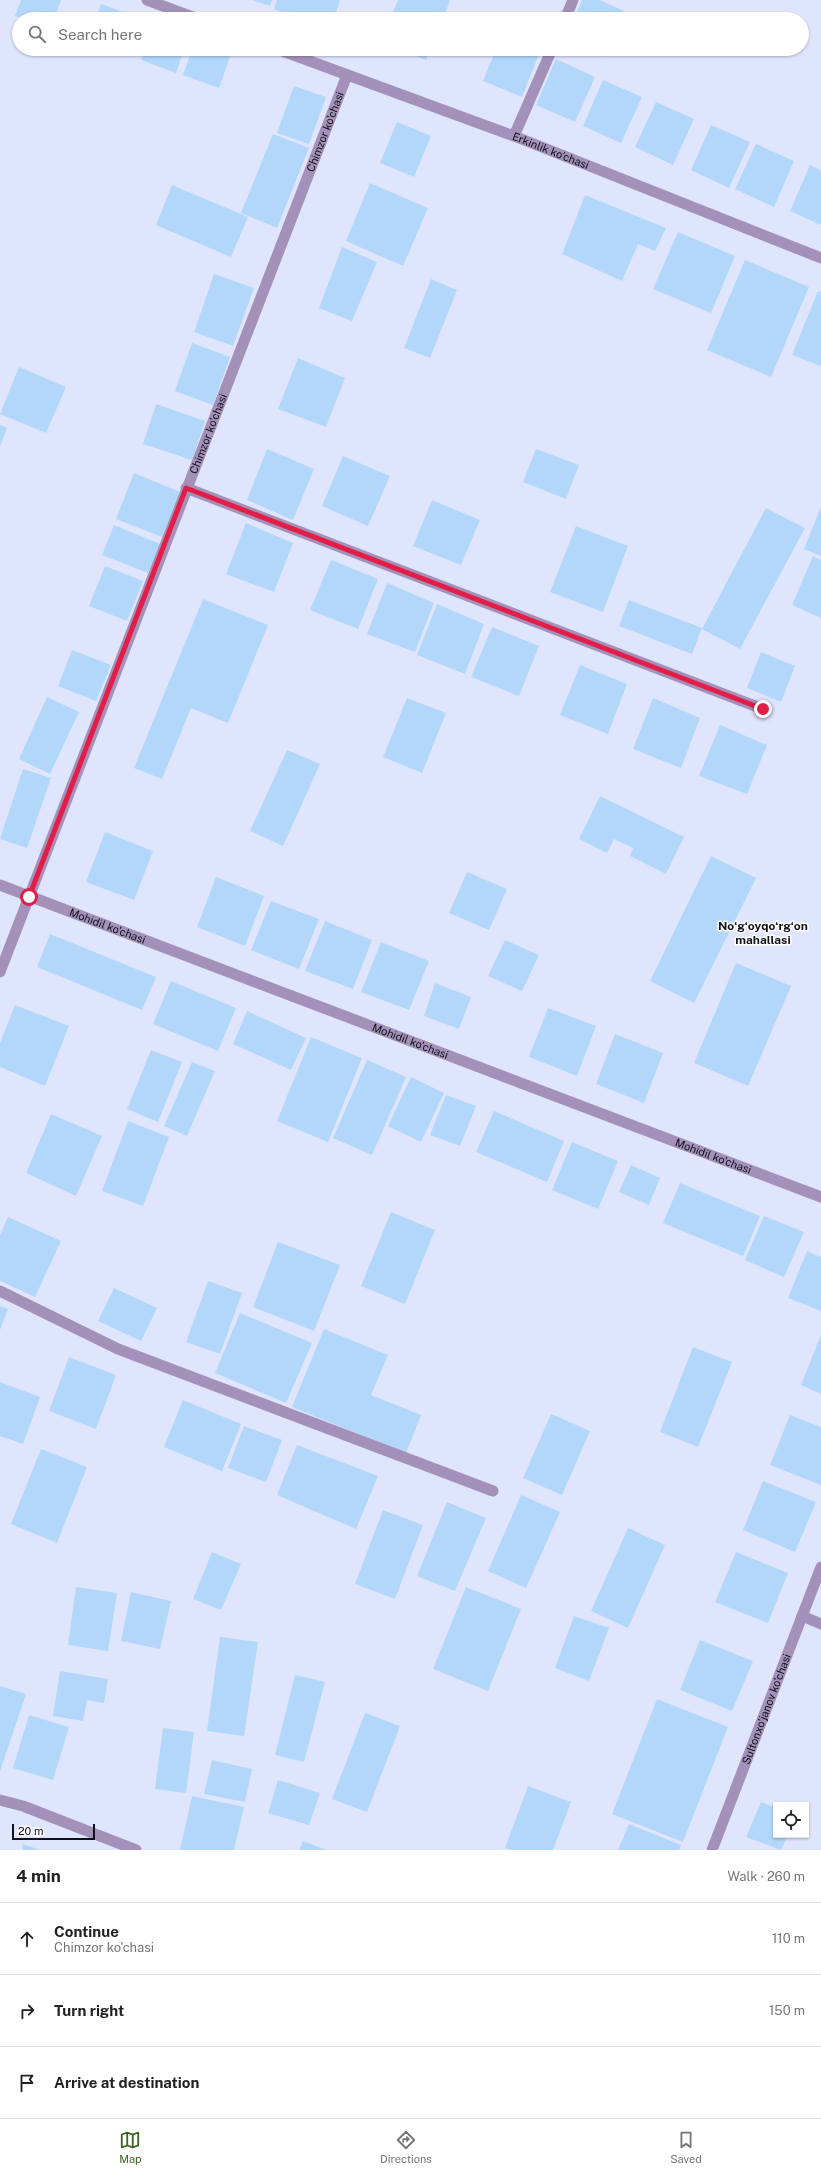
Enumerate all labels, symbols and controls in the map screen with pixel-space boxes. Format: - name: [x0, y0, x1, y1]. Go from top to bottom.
- search box: [12, 12, 809, 56]
- icon: search: [26, 23, 48, 45]
- text: Search here: [58, 26, 142, 43]
- street label: Chimzor ko'chasi: [304, 90, 346, 173]
- street label: Erkinlik ko'chasi: [511, 130, 591, 171]
- street label: Chimzor ko'chasi: [187, 392, 229, 476]
- route end: [754, 700, 772, 718]
- route start: [20, 888, 38, 906]
- street label: Mohidil ko'chasi: [68, 906, 147, 946]
- district label: Noʻgʻoyqoʻrgʻon mahallasi: [718, 919, 808, 947]
- street label: Mohidil ko'chasi: [371, 1021, 450, 1061]
- street label: Mohidil ko'chasi: [673, 1136, 753, 1176]
- street label: Sultonxo'janov ko'chasi: [740, 1652, 793, 1766]
- map controls: [773, 1802, 809, 1838]
- button: locate: [773, 1802, 809, 1838]
- scale bar: [12, 1822, 95, 1841]
- text: 20 m: [18, 1825, 43, 1837]
- text: 4 min: [16, 1866, 61, 1886]
- text: Walk · 260 m: [727, 1869, 805, 1884]
- text: Continue: [54, 1923, 119, 1940]
- icon: ahead: [16, 1928, 38, 1950]
- text: 110 m: [772, 1931, 805, 1946]
- text: Chimzor ko'chasi: [54, 1940, 154, 1955]
- icon: right: [16, 2000, 38, 2022]
- text: Turn right: [54, 2002, 124, 2019]
- text: 150 m: [769, 2003, 805, 2018]
- icon: arrive: [16, 2072, 38, 2094]
- text: Arrive at destination: [54, 2074, 199, 2091]
- tab: Map: [119, 2129, 142, 2165]
- tab: Directions: [380, 2129, 432, 2165]
- tab: Saved: [670, 2129, 702, 2165]

